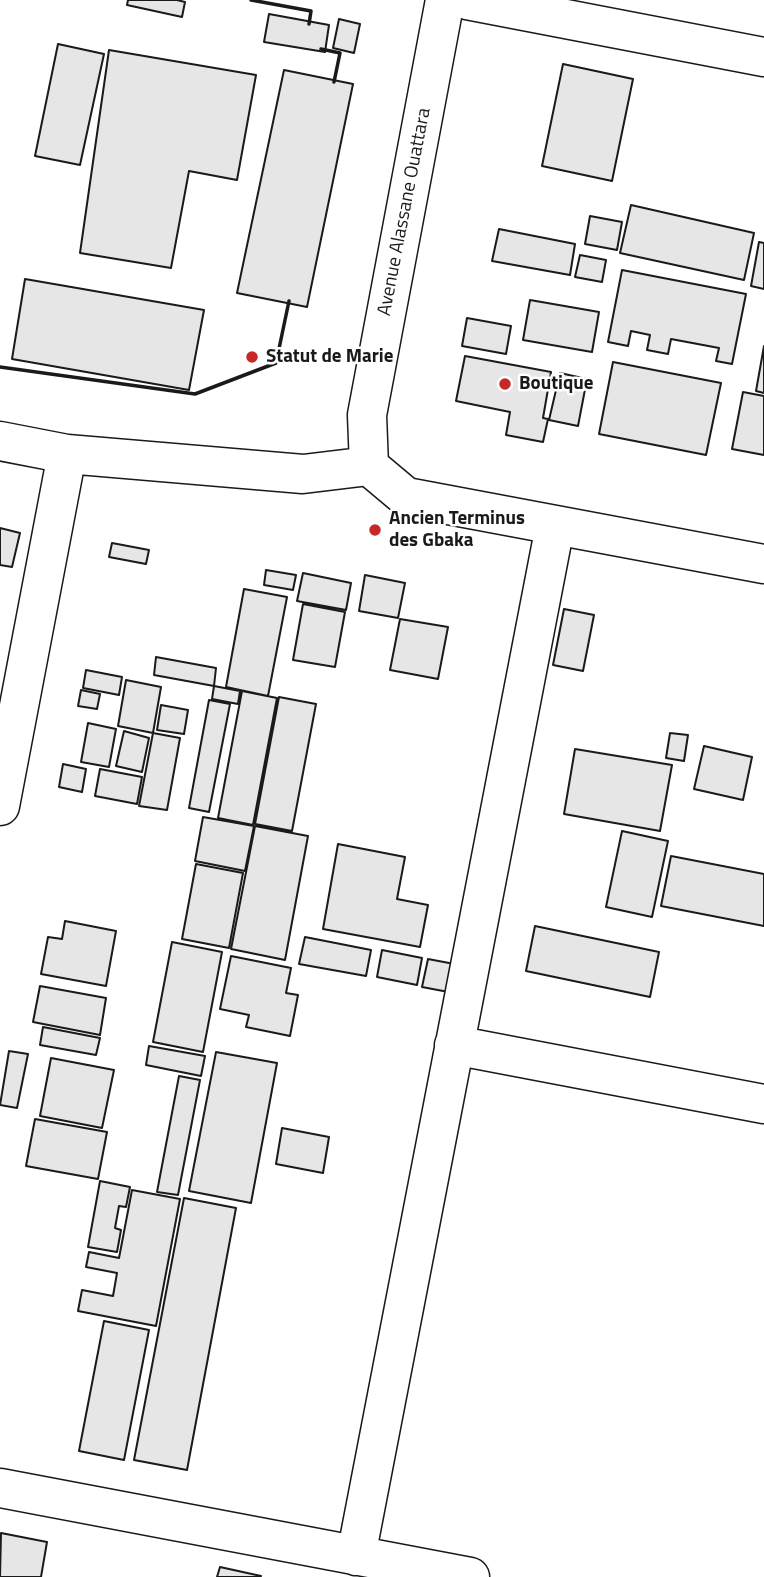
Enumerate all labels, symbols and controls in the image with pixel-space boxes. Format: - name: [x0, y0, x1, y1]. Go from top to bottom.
- street label: Avenue Alassane Ouattara: [374, 106, 436, 318]
- place label: Statut de Marie: [266, 346, 393, 368]
- marker: Statut de Marie: [244, 349, 260, 365]
- place label: Boutique: [519, 373, 594, 395]
- marker: Boutique: [497, 376, 513, 392]
- place label: Ancien Terminus des Gbaka: [389, 508, 525, 552]
- marker: Ancien Terminus des Gbaka: [367, 522, 383, 538]

